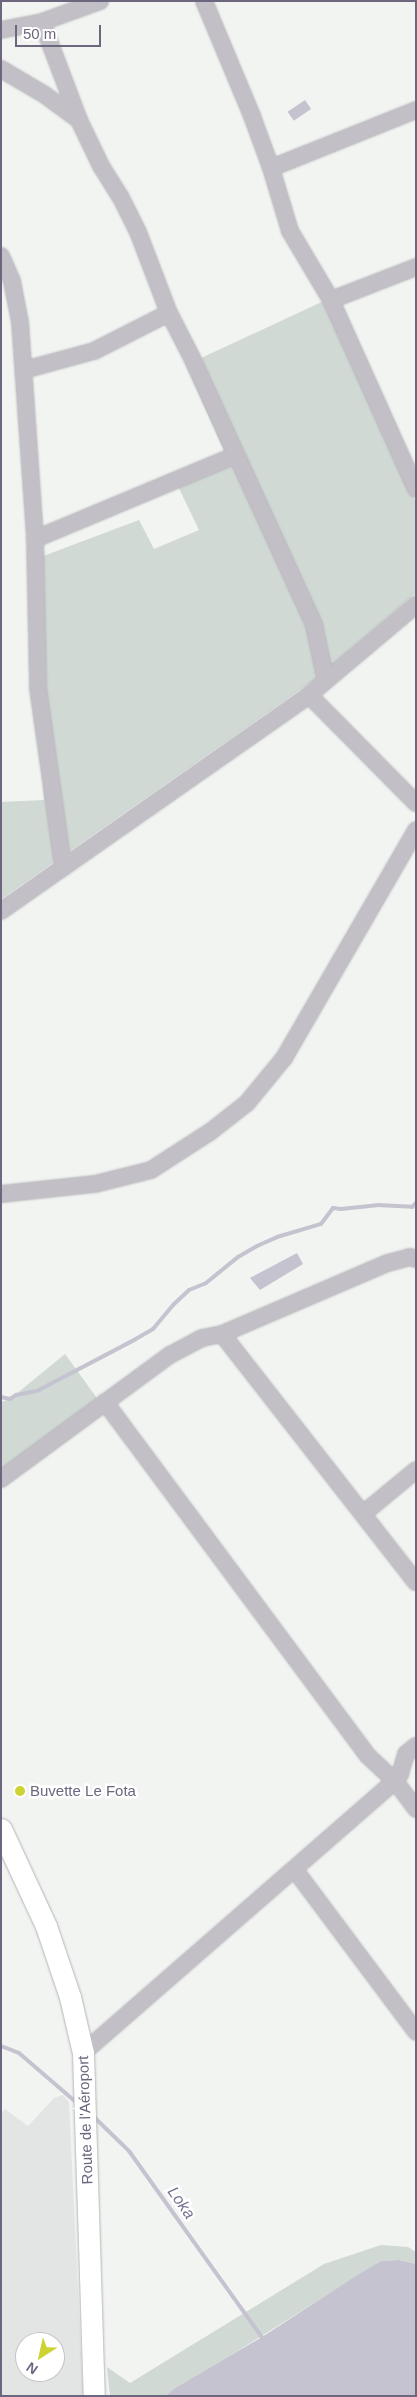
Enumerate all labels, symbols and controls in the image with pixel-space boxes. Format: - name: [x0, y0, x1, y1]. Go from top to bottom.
- scale bar: [18, 15, 104, 47]
- text: 50 m: [23, 25, 56, 42]
- place label: Buvette Le Fota: [30, 1782, 136, 1800]
- marker: Buvette Le Fota: [14, 1785, 26, 1797]
- street label: Route de l'Aéroport: [74, 2055, 96, 2185]
- water label: Loka: [163, 2183, 199, 2223]
- north arrow: [15, 2332, 65, 2382]
- text: N: [23, 2359, 41, 2378]

